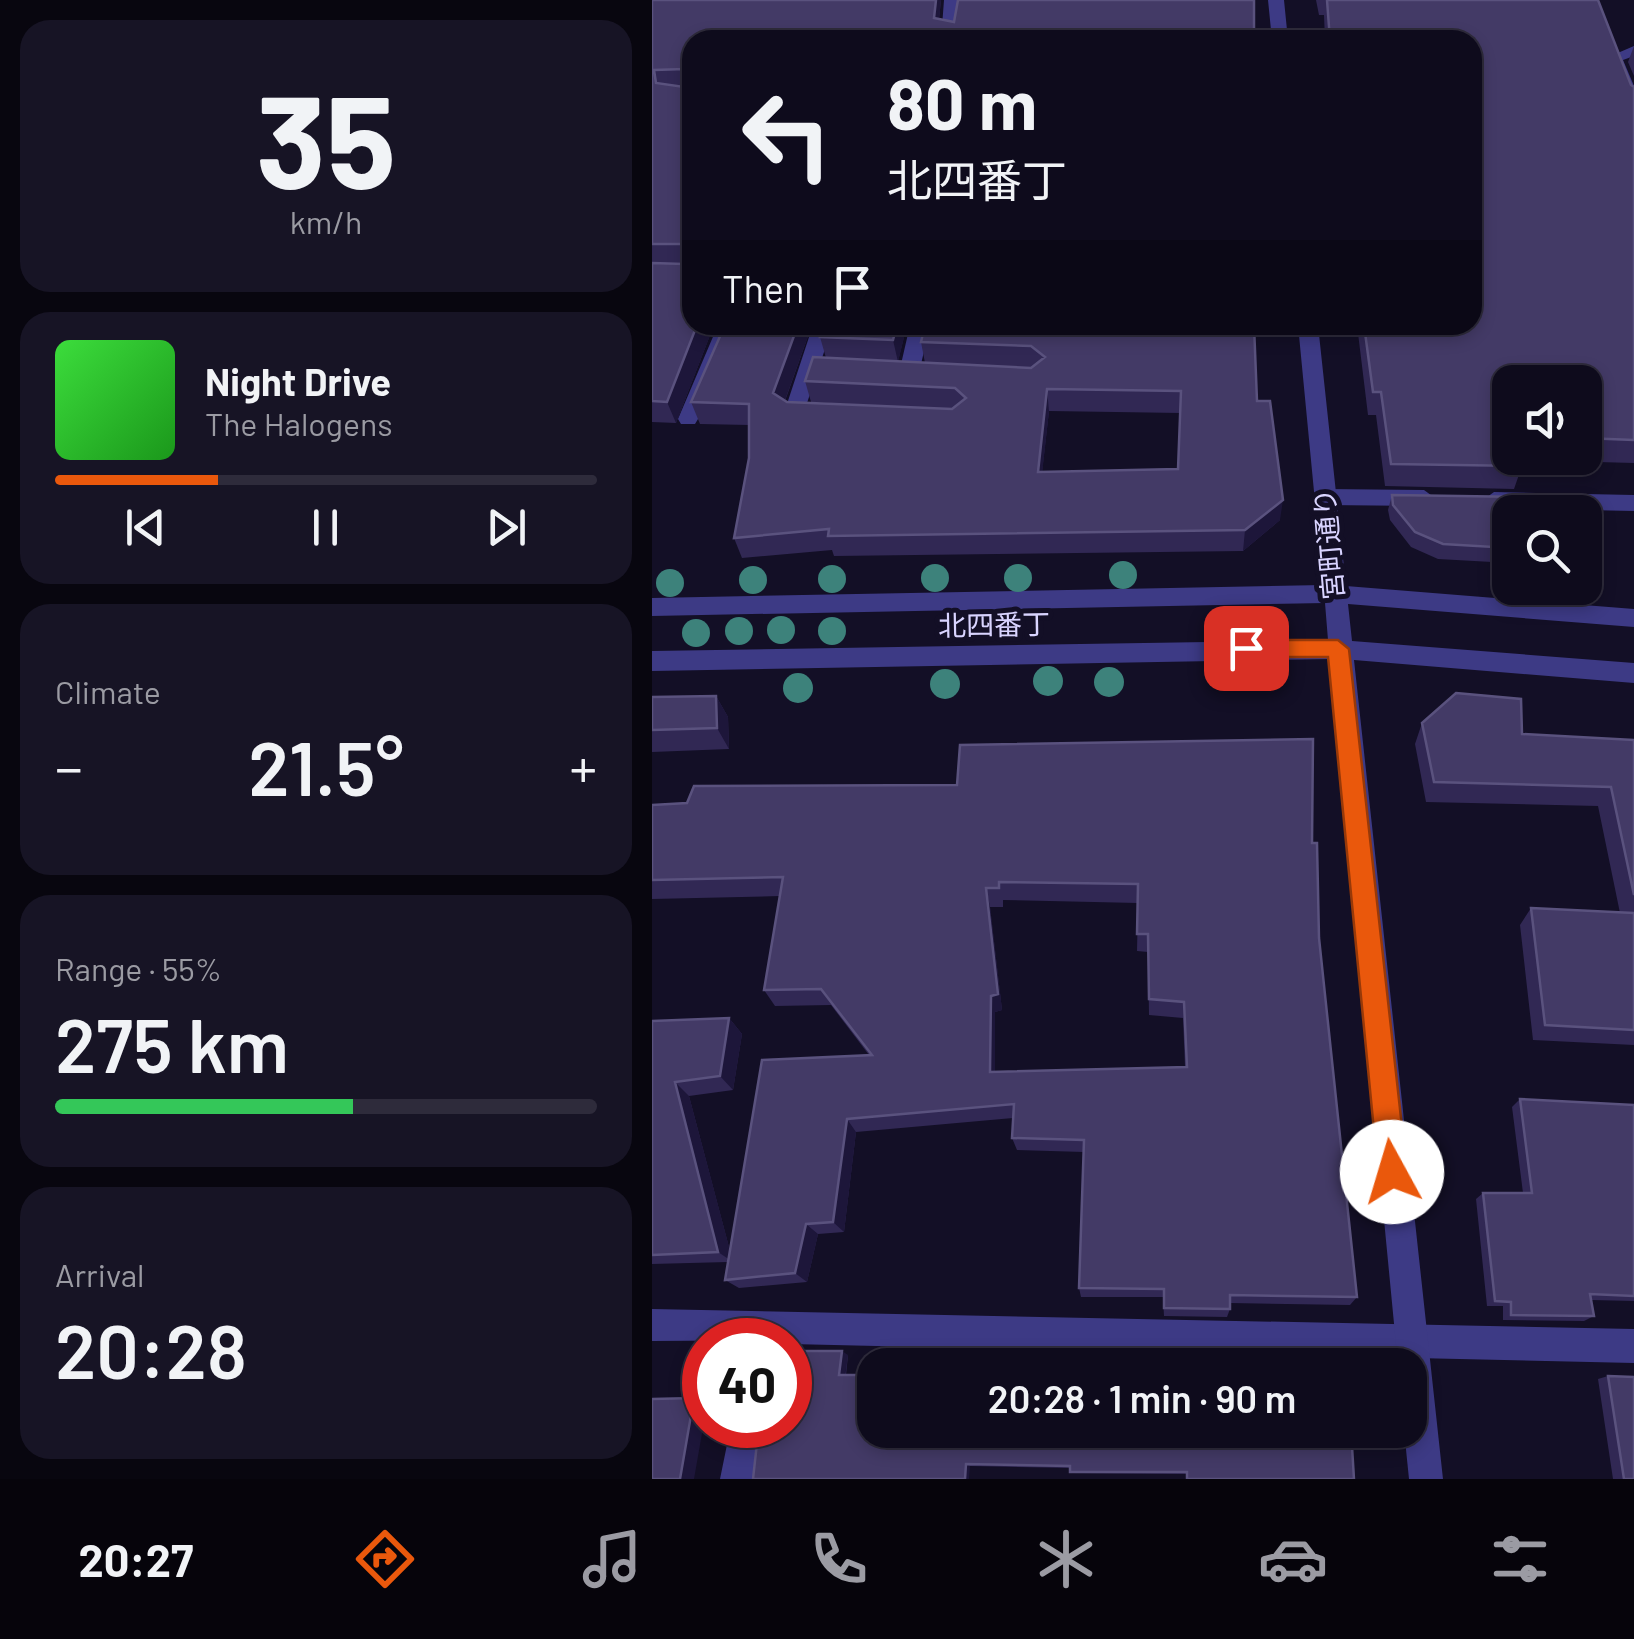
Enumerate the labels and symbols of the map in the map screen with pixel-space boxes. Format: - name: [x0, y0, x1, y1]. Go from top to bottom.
- street label: 宮町通り: [1306, 487, 1350, 601]
- street label: 北四番丁: [938, 606, 1050, 642]
- pin: [1204, 606, 1289, 691]
- position arrow: [1340, 1120, 1444, 1224]
- speed limit sign: 40: [682, 1318, 812, 1448]

